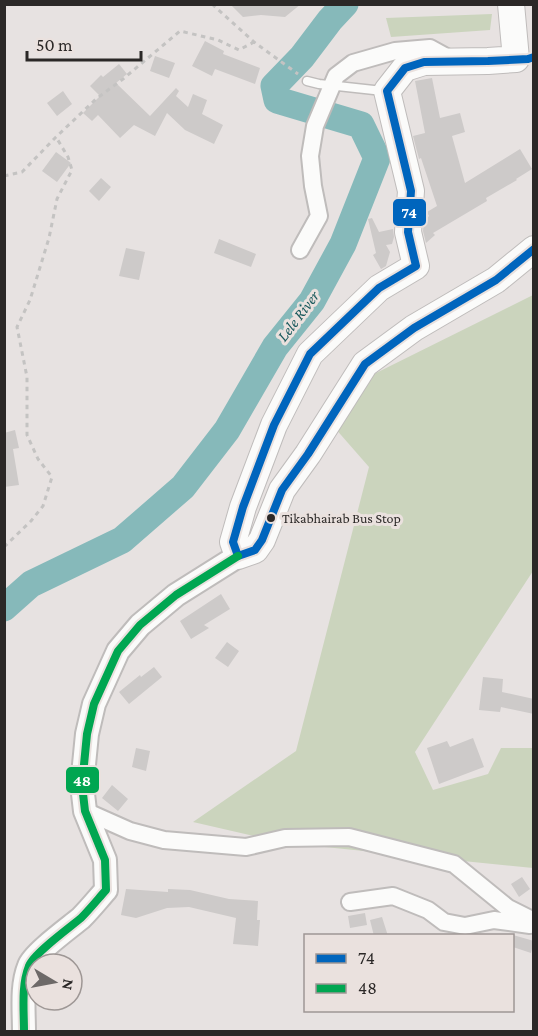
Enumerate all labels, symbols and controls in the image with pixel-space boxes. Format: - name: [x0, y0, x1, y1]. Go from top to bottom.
- scale bar: [27, 24, 141, 62]
- text: 50 m: [36, 35, 73, 55]
- line badge: 74: [392, 198, 427, 227]
- text: 74: [401, 204, 417, 221]
- water label: Lele River: [274, 287, 323, 344]
- place label: Tikabhairab Bus Stop: [282, 510, 401, 526]
- marker: Tikabhairab Bus Stop: [265, 512, 277, 524]
- line badge: 48: [65, 766, 100, 794]
- text: 48: [73, 772, 91, 789]
- legend: [304, 934, 514, 1012]
- text: 74: [358, 948, 375, 968]
- north arrow: [24, 952, 84, 1012]
- text: N: [59, 978, 78, 991]
- text: 48: [358, 978, 377, 998]

